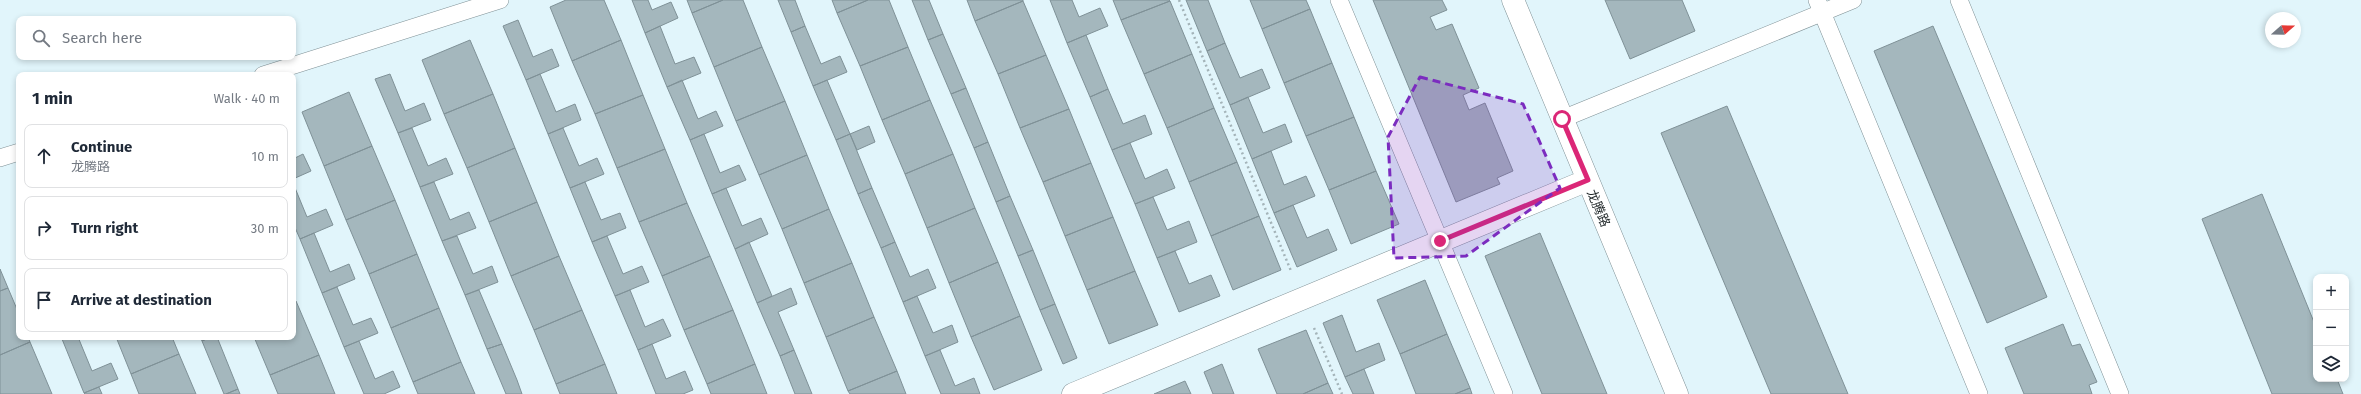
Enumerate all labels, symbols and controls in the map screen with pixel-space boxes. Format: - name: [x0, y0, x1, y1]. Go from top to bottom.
- north arrow: [2265, 12, 2301, 48]
- search box: [16, 16, 296, 60]
- icon: search: [30, 27, 52, 49]
- text: Search here: [62, 29, 142, 47]
- text: 1 min: [32, 88, 73, 109]
- text: Walk · 40 m: [213, 91, 280, 106]
- route start: [1553, 110, 1571, 128]
- text: Continue: [71, 138, 132, 156]
- icon: ahead: [33, 145, 55, 167]
- text: 10 m: [252, 149, 279, 164]
- text: 龙腾路: [71, 159, 110, 174]
- street label: 龙腾路: [1584, 187, 1613, 229]
- icon: right: [33, 217, 55, 239]
- text: Turn right: [71, 219, 138, 237]
- text: 30 m: [251, 221, 279, 236]
- route end: [1431, 232, 1449, 250]
- map controls: [2313, 274, 2349, 382]
- button: +: [2313, 274, 2349, 310]
- icon: arrive: [33, 289, 55, 311]
- text: Arrive at destination: [71, 291, 212, 309]
- button: −: [2313, 310, 2349, 346]
- button: layers: [2313, 346, 2349, 382]

